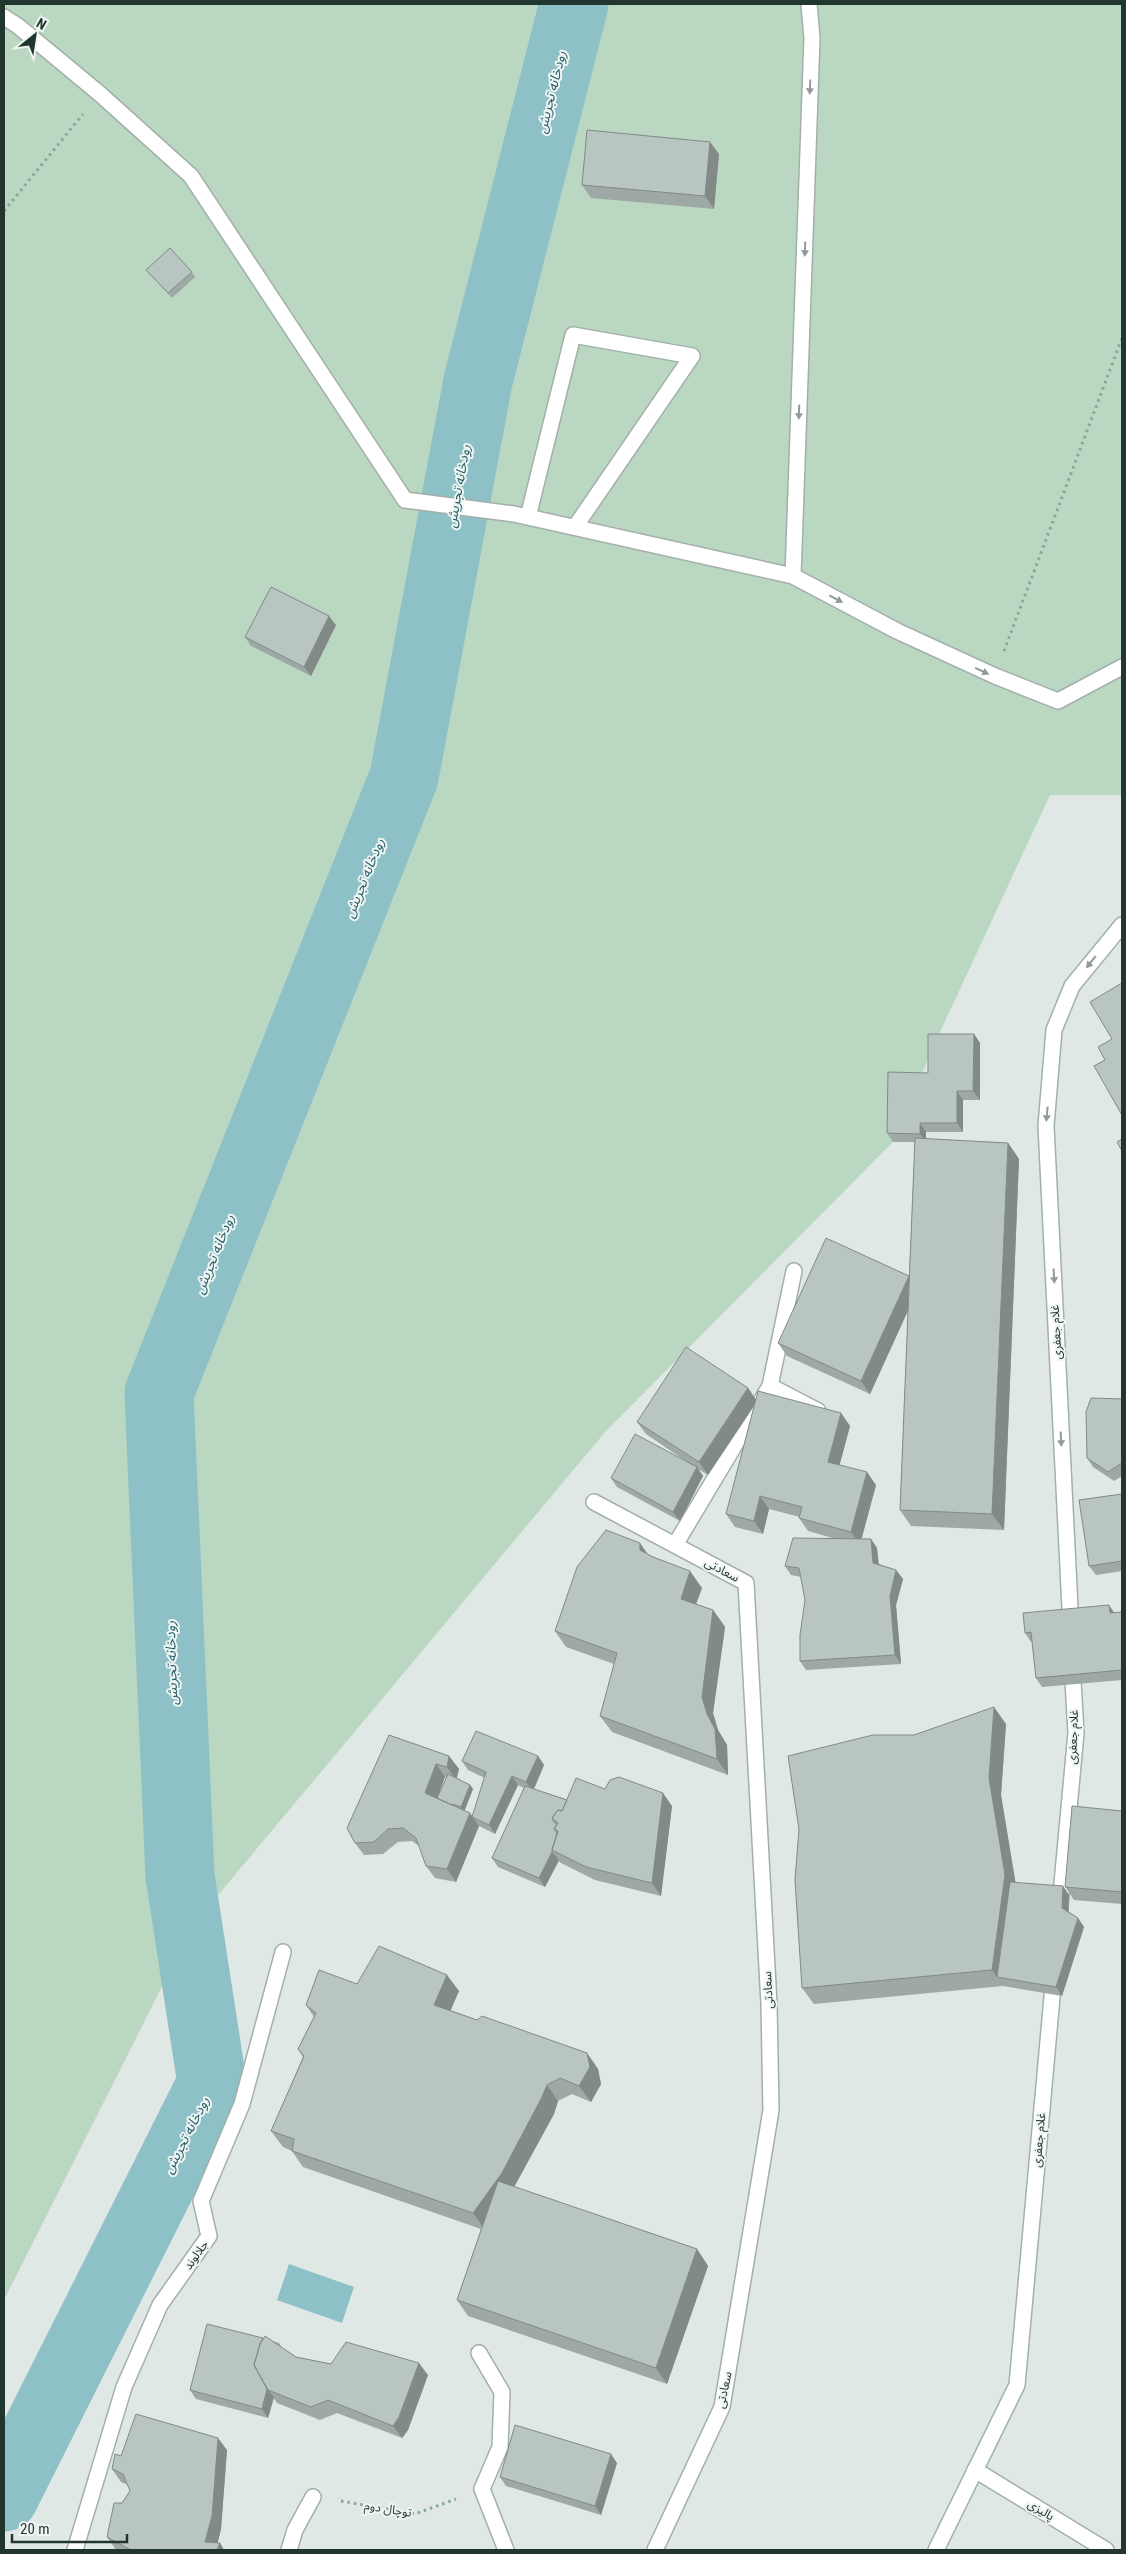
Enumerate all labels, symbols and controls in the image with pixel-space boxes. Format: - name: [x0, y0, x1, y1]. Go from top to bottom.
- north arrow: [10, 10, 60, 60]
- text: N: [34, 15, 49, 33]
- water label: رودخانه تجریش: [533, 49, 570, 135]
- one-way arrow: [806, 79, 814, 95]
- one-way arrow: [800, 241, 808, 257]
- one-way arrow: [795, 404, 803, 420]
- water label: رودخانه تجریش: [443, 443, 474, 529]
- one-way arrow: [829, 595, 844, 603]
- one-way arrow: [975, 667, 989, 675]
- water label: رودخانه تجریش: [341, 836, 388, 920]
- one-way arrow: [1086, 955, 1097, 968]
- one-way arrow: [1043, 1106, 1051, 1122]
- water label: رودخانه تجریش: [191, 1212, 238, 1296]
- one-way arrow: [1050, 1269, 1058, 1285]
- street label: غلام جعفری: [1048, 1304, 1066, 1360]
- one-way arrow: [1058, 1431, 1066, 1447]
- street label: سعادتی: [702, 1555, 742, 1585]
- water label: رودخانه تجریش: [162, 1621, 181, 1705]
- street label: غلام جعفری: [1065, 1709, 1083, 1765]
- street label: سعادتی: [760, 1971, 776, 2009]
- water label: رودخانه تجریش: [160, 2094, 213, 2177]
- street label: غلام جعفری: [1030, 2112, 1050, 2168]
- street label: جلالوند: [181, 2238, 211, 2272]
- street label: سعادتی: [713, 2370, 735, 2410]
- street label: پالیزی: [1025, 2497, 1057, 2524]
- street label: توچال دوم: [363, 2498, 413, 2522]
- scale bar: [12, 2512, 128, 2544]
- text: 20 m: [20, 2520, 50, 2538]

